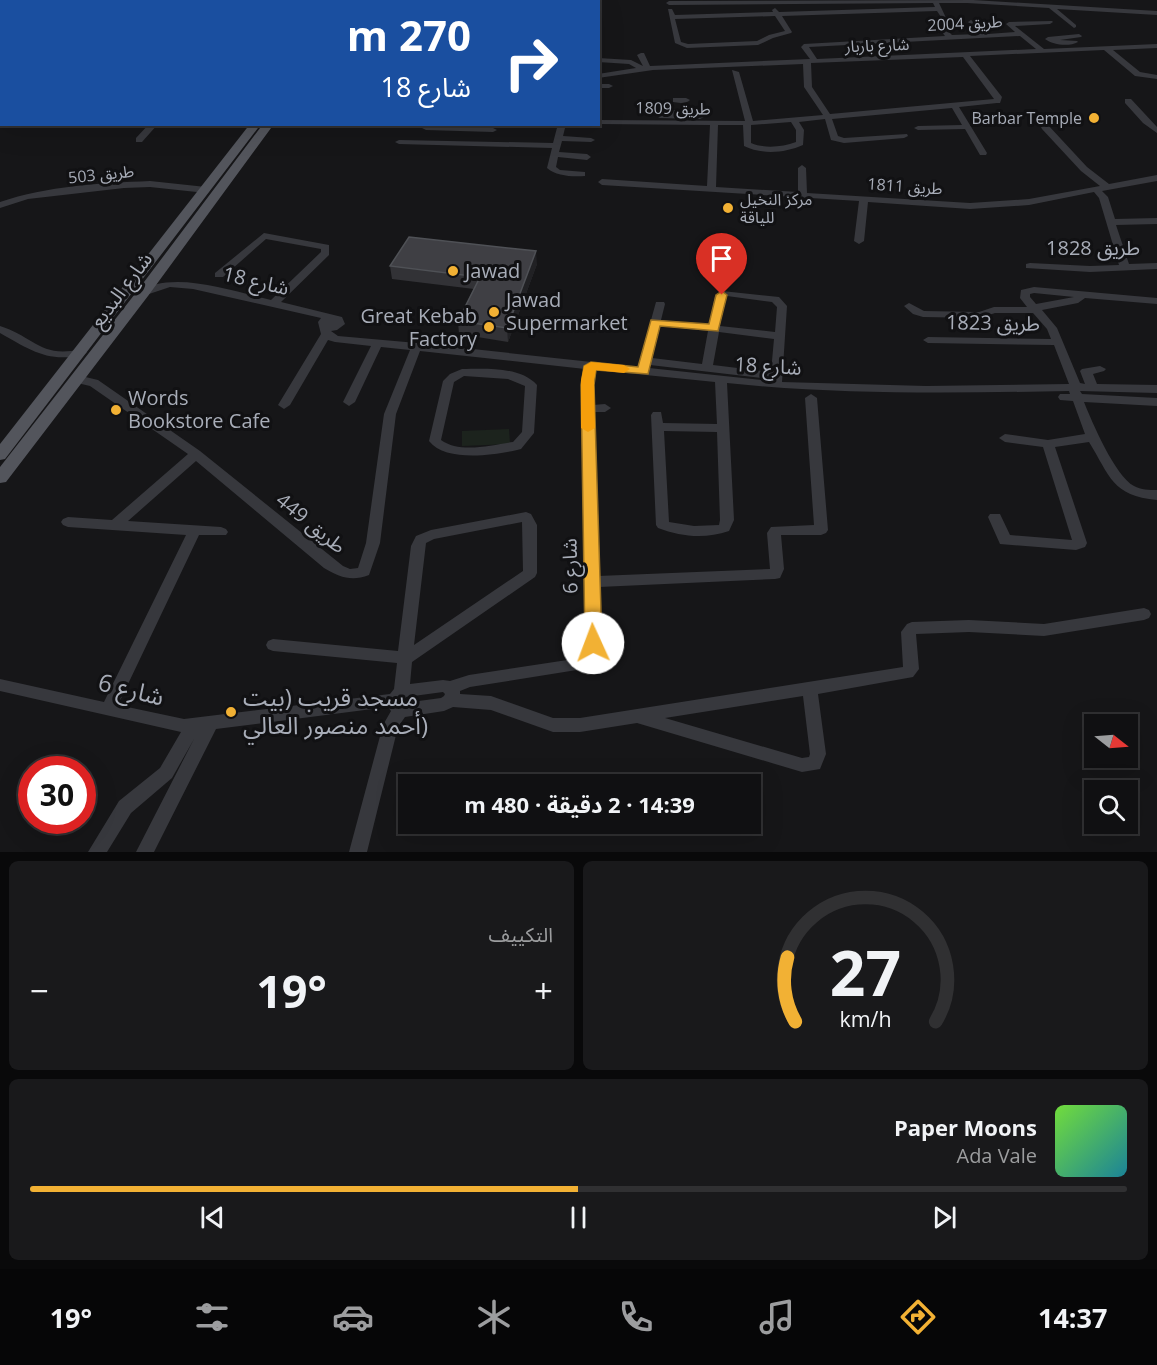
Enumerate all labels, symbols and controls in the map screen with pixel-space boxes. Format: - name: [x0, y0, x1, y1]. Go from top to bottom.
- text: 270 m: [347, 6, 471, 63]
- street label: طريق 2004: [927, 10, 1003, 36]
- icon: right: [492, 24, 570, 102]
- street label: شارع باربار: [843, 33, 910, 59]
- text: شارع 18: [380, 68, 471, 105]
- street label: طريق 1809: [635, 96, 711, 120]
- place label: Barbar Temple: [971, 107, 1082, 129]
- marker: Barbar Temple: [1087, 111, 1101, 125]
- street label: طريق 503: [67, 160, 135, 188]
- street label: طريق 1811: [867, 172, 943, 200]
- place label: مركز النخيل للياقة: [740, 188, 812, 228]
- marker: مركز النخيل للياقة: [721, 201, 735, 215]
- pin: [696, 233, 747, 295]
- street label: طريق 1828: [1046, 234, 1140, 261]
- icon: arrive: [705, 242, 738, 275]
- street label: شارع البديع: [83, 246, 160, 334]
- place label: Jawad: [463, 257, 520, 284]
- street label: شارع 18: [220, 260, 292, 303]
- marker: Jawad: [446, 264, 460, 278]
- place label: Jawad Supermarket: [504, 286, 628, 336]
- place label: Great Kebab Factory: [361, 302, 478, 352]
- marker: Jawad Supermarket: [487, 305, 501, 319]
- street label: طريق 1823: [946, 308, 1040, 337]
- marker: Great Kebab Factory: [482, 320, 496, 334]
- street label: شارع 18: [734, 350, 802, 383]
- place label: Words Bookstore Cafe: [128, 384, 270, 434]
- marker: Words Bookstore Cafe: [109, 403, 123, 417]
- street label: طريق 449: [271, 486, 352, 559]
- street label: شارع 6: [556, 538, 585, 594]
- position arrow: [561, 611, 625, 675]
- street label: شارع 6: [95, 664, 168, 715]
- place label: مسجد قريب (بيت أحمد منصور العالي): [243, 680, 428, 745]
- marker: مسجد قريب (بيت أحمد منصور العالي): [224, 705, 238, 719]
- north arrow: [1084, 714, 1138, 768]
- map controls: [1084, 714, 1138, 834]
- speed limit sign: 30: [18, 756, 96, 834]
- button: search: [1084, 780, 1138, 834]
- text: 14:39 · 2 دقيقة · 480 m: [464, 789, 695, 819]
- text: التكييف: [489, 921, 553, 948]
- text: 27: [830, 929, 901, 1014]
- text: 19°: [256, 960, 327, 1021]
- text: −: [30, 968, 49, 1013]
- text: +: [534, 968, 553, 1013]
- text: km/h: [839, 1005, 892, 1034]
- text: Paper Moons: [894, 1112, 1037, 1142]
- text: Ada Vale: [956, 1142, 1037, 1169]
- icon: previous: [196, 1201, 229, 1234]
- icon: pause: [562, 1201, 595, 1234]
- icon: next: [928, 1201, 961, 1234]
- icon: filters: [191, 1296, 233, 1338]
- icon: car: [332, 1296, 374, 1338]
- icon: climate: [473, 1296, 515, 1338]
- icon: phone: [615, 1296, 657, 1338]
- icon: music: [756, 1296, 798, 1338]
- icon: directions: [897, 1296, 939, 1338]
- text: 19°: [50, 1299, 92, 1336]
- text: 14:37: [1038, 1299, 1107, 1336]

